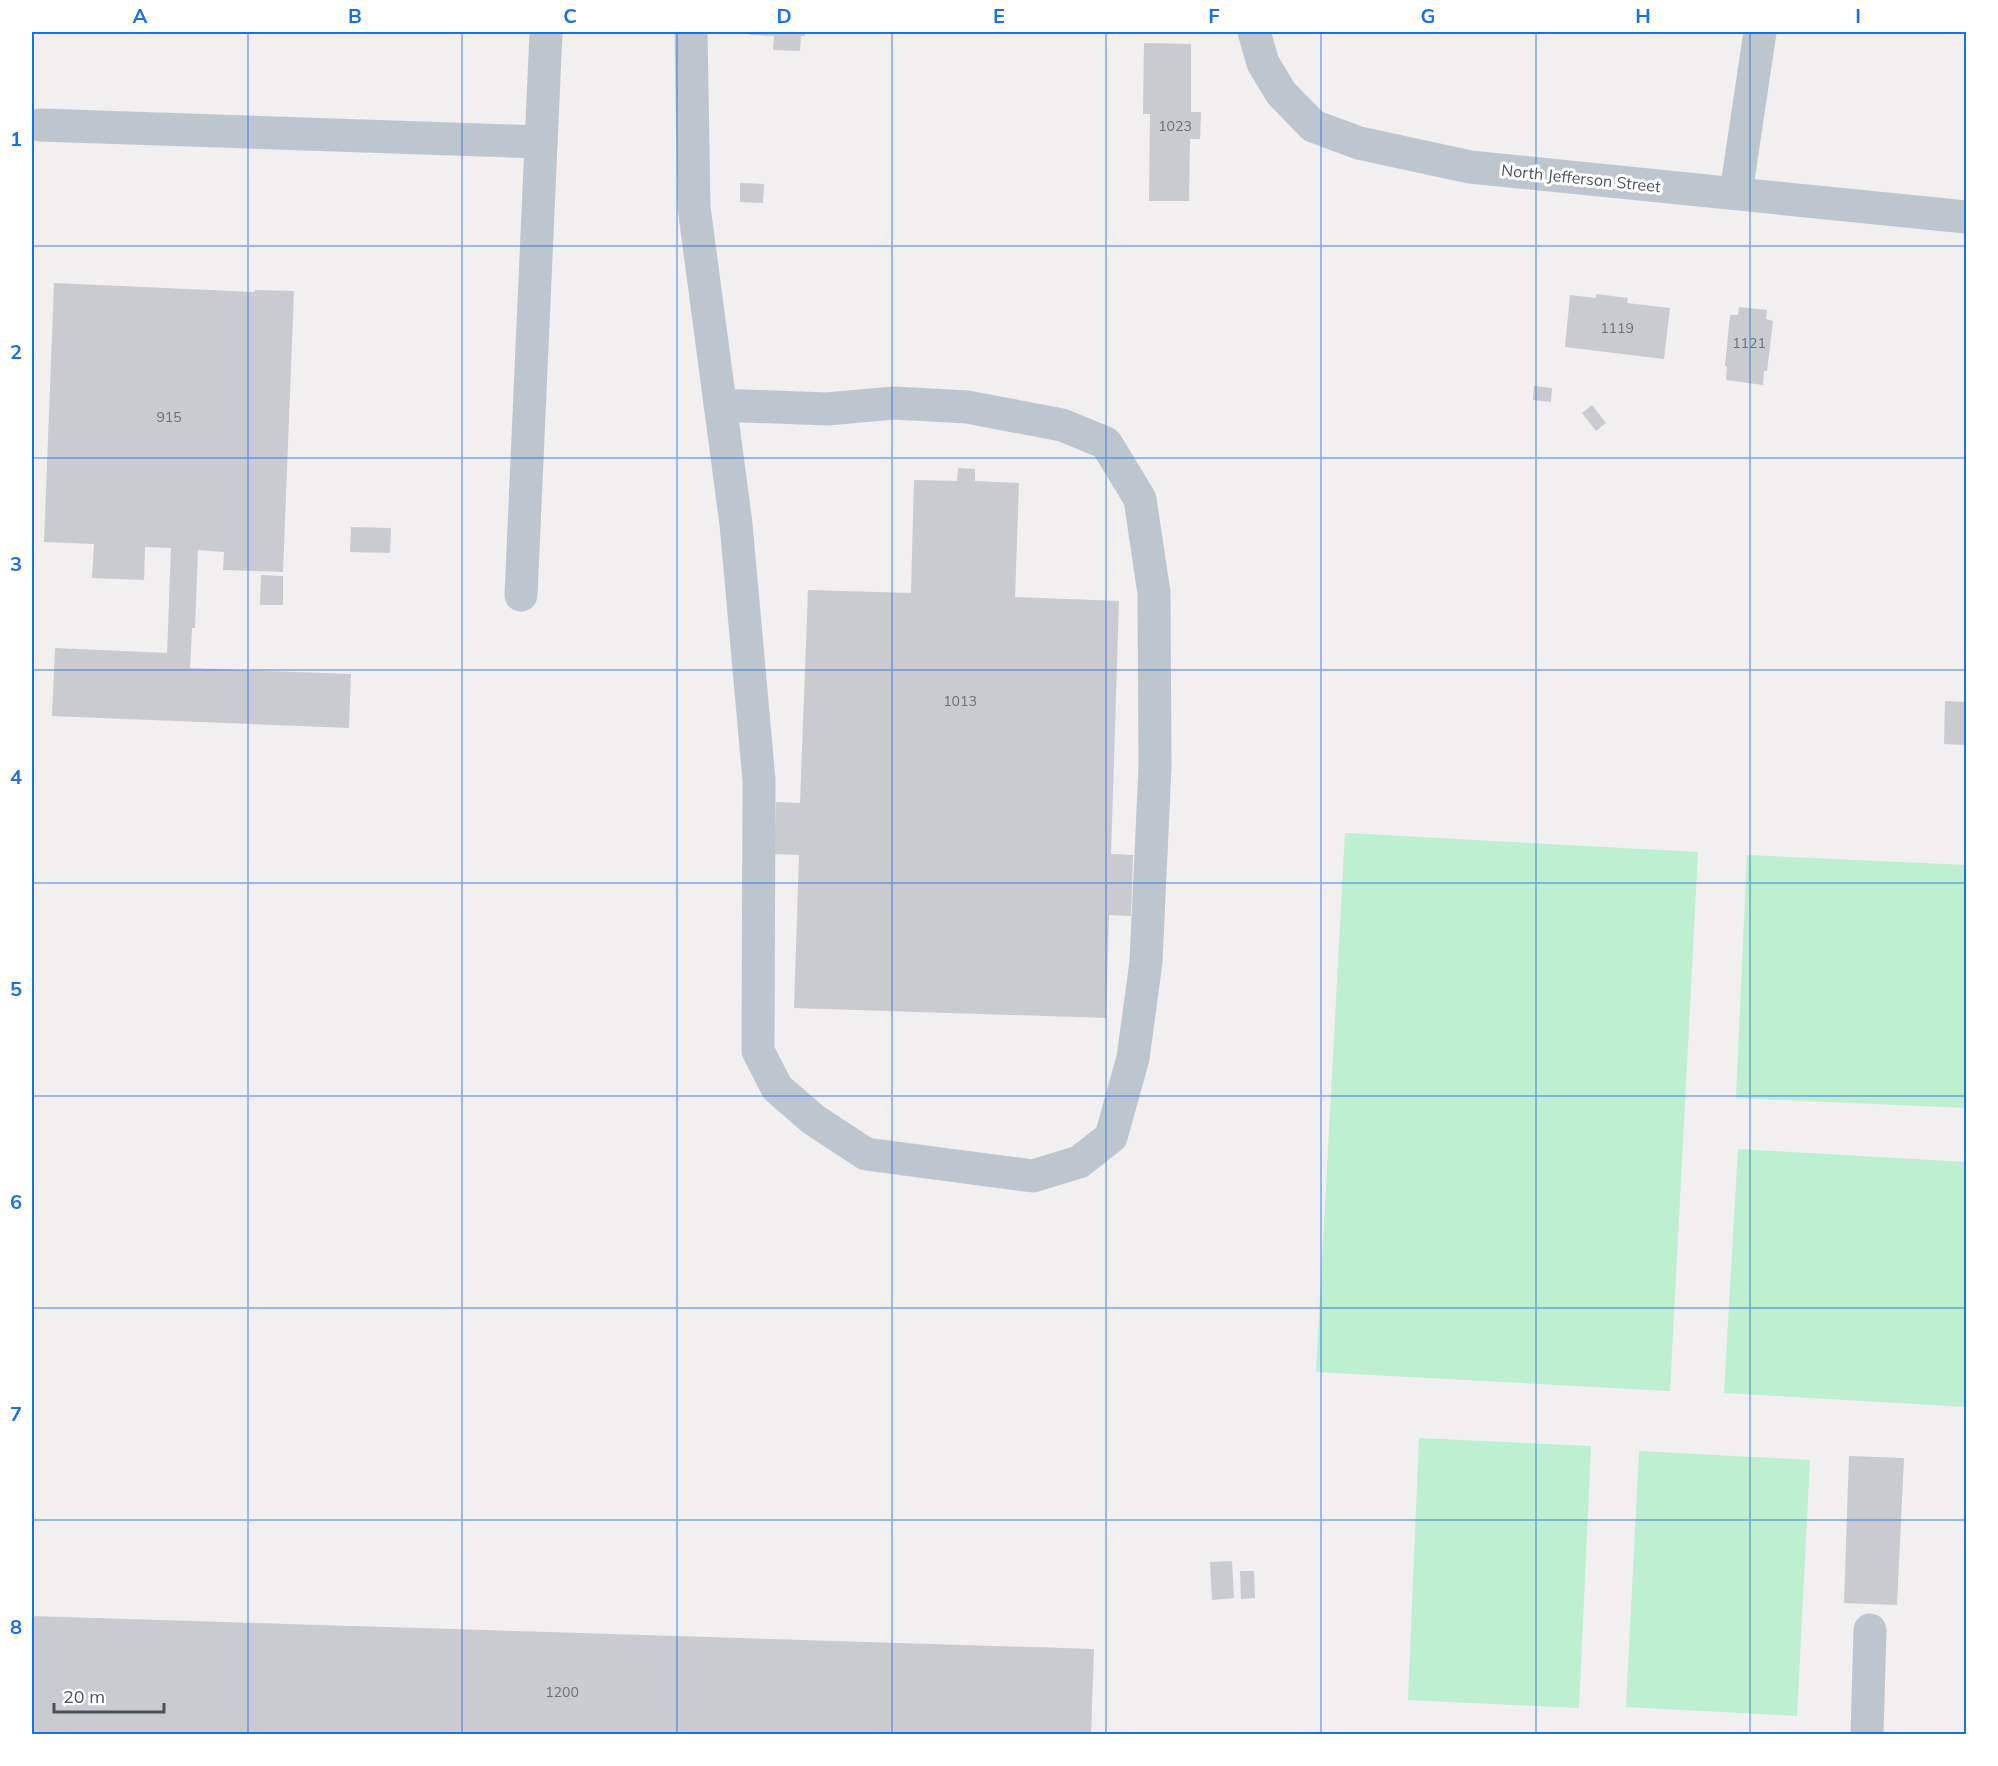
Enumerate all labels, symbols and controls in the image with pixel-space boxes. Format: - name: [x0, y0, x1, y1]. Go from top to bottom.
- text: A: [133, 3, 148, 28]
- text: B: [348, 3, 362, 28]
- text: C: [563, 3, 577, 28]
- text: D: [776, 3, 792, 28]
- text: E: [993, 3, 1005, 28]
- text: F: [1208, 3, 1220, 28]
- text: G: [1421, 3, 1435, 28]
- text: H: [1635, 3, 1651, 28]
- text: I: [1855, 3, 1861, 28]
- house number: 1023: [1158, 117, 1192, 135]
- text: 1: [10, 126, 22, 151]
- street label: North Jefferson Street: [1500, 160, 1662, 196]
- house number: 1119: [1600, 319, 1634, 337]
- house number: 1121: [1732, 334, 1766, 352]
- text: 2: [10, 339, 22, 364]
- house number: 915: [156, 408, 182, 426]
- text: 3: [10, 551, 22, 576]
- house number: 1013: [943, 692, 977, 710]
- text: 4: [10, 764, 22, 789]
- text: 5: [10, 976, 22, 1001]
- text: 6: [10, 1189, 22, 1214]
- text: 7: [10, 1401, 22, 1426]
- text: 8: [10, 1614, 22, 1639]
- scale bar: [54, 1676, 164, 1714]
- house number: 1200: [545, 1683, 579, 1701]
- text: 20 m: [63, 1685, 105, 1708]

